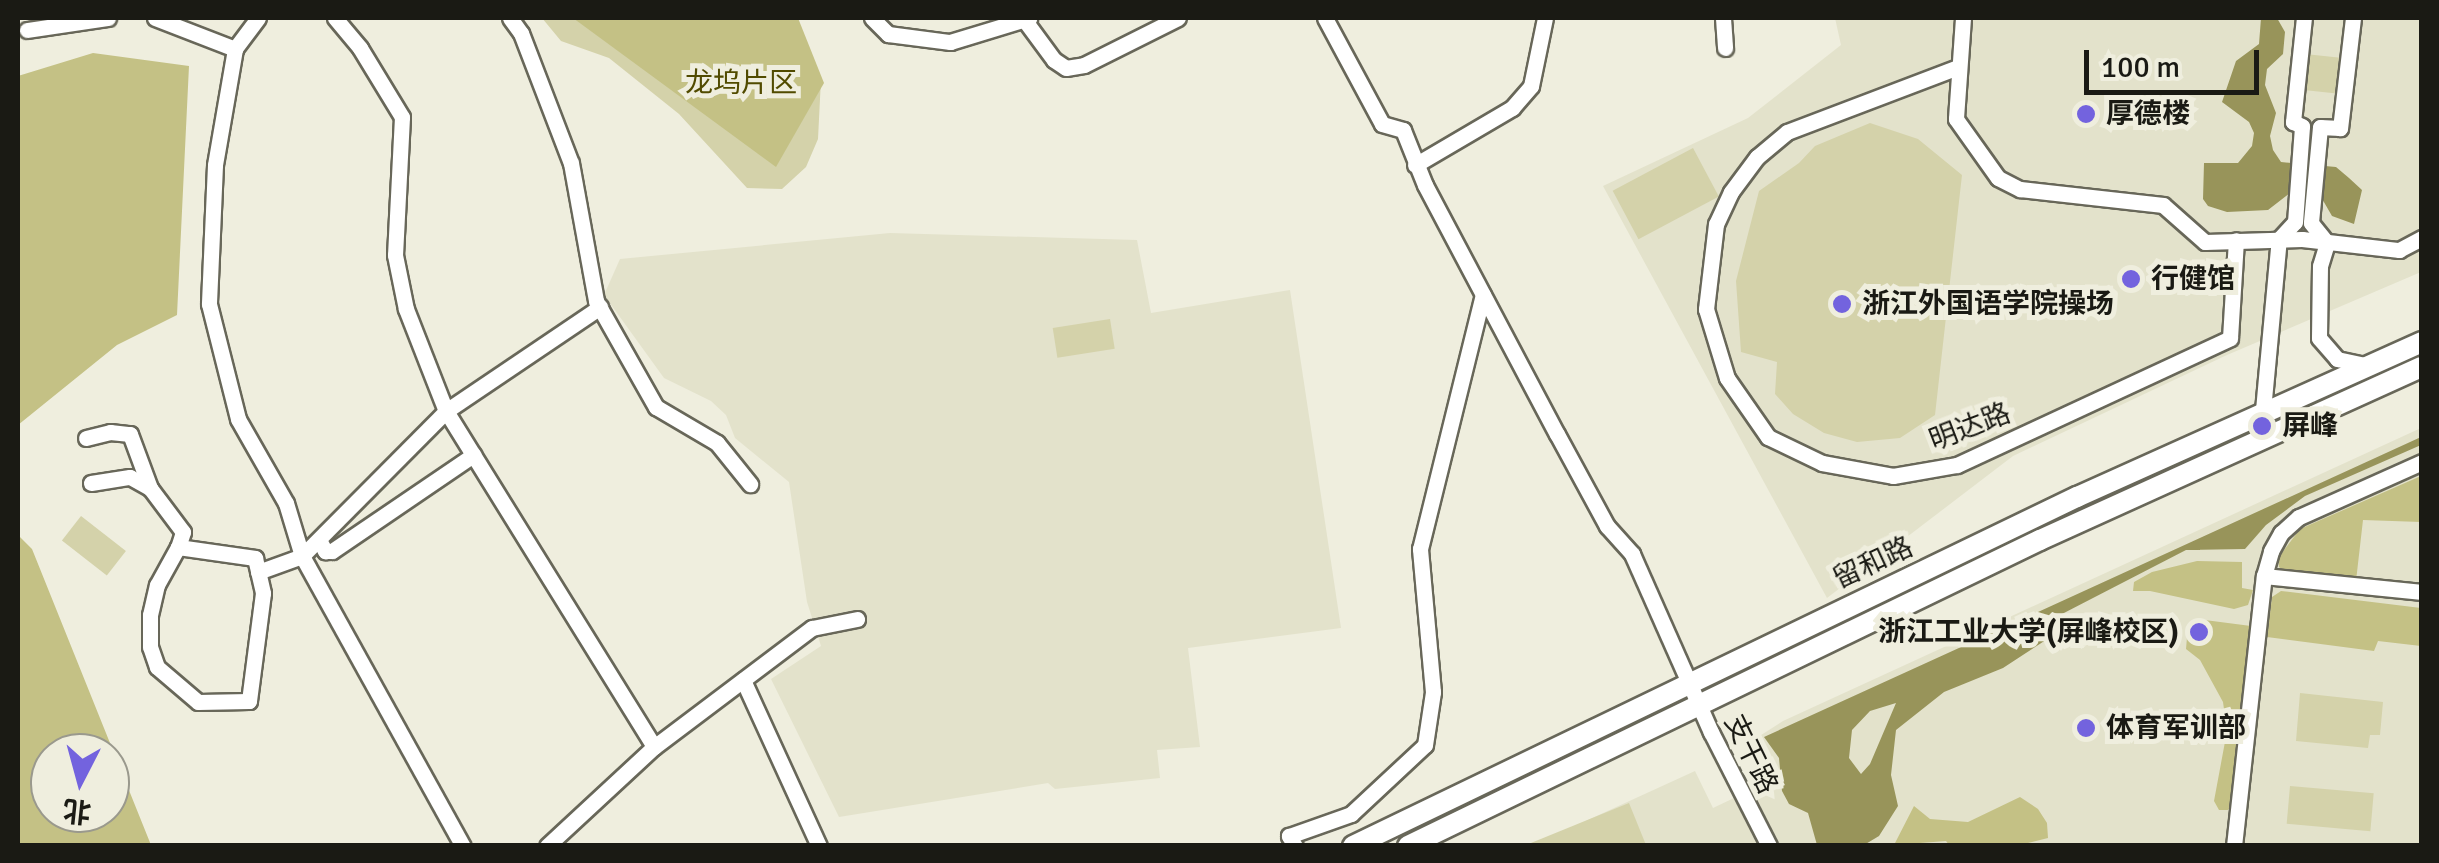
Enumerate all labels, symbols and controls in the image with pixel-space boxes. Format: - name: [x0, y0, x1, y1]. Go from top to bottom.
- scale bar: [2089, 30, 2264, 92]
- text: 100 m: [2101, 49, 2180, 86]
- park label: 龙坞片区: [685, 66, 797, 100]
- place label: 厚德楼: [2106, 97, 2190, 131]
- marker: 厚德楼: [2075, 103, 2097, 125]
- place label: 行健馆: [2151, 262, 2235, 296]
- marker: 行健馆: [2120, 268, 2142, 290]
- place label: 浙江外国语学院操场: [1862, 287, 2114, 321]
- marker: 浙江外国语学院操场: [1831, 293, 1853, 315]
- street label: 明达路: [1925, 396, 2015, 458]
- place label: 屏峰: [2282, 409, 2338, 443]
- marker: 屏峰: [2251, 415, 2273, 437]
- street label: 留和路: [1828, 530, 1918, 596]
- place label: 浙江工业大学(屏峰校区): [1878, 615, 2179, 649]
- marker: 浙江工业大学(屏峰校区): [2188, 621, 2210, 643]
- street label: 支干路: [1717, 709, 1785, 799]
- place label: 体育军训部: [2106, 711, 2246, 745]
- marker: 体育军训部: [2075, 717, 2097, 739]
- north arrow: [30, 733, 130, 833]
- text: 北: [61, 792, 93, 829]

